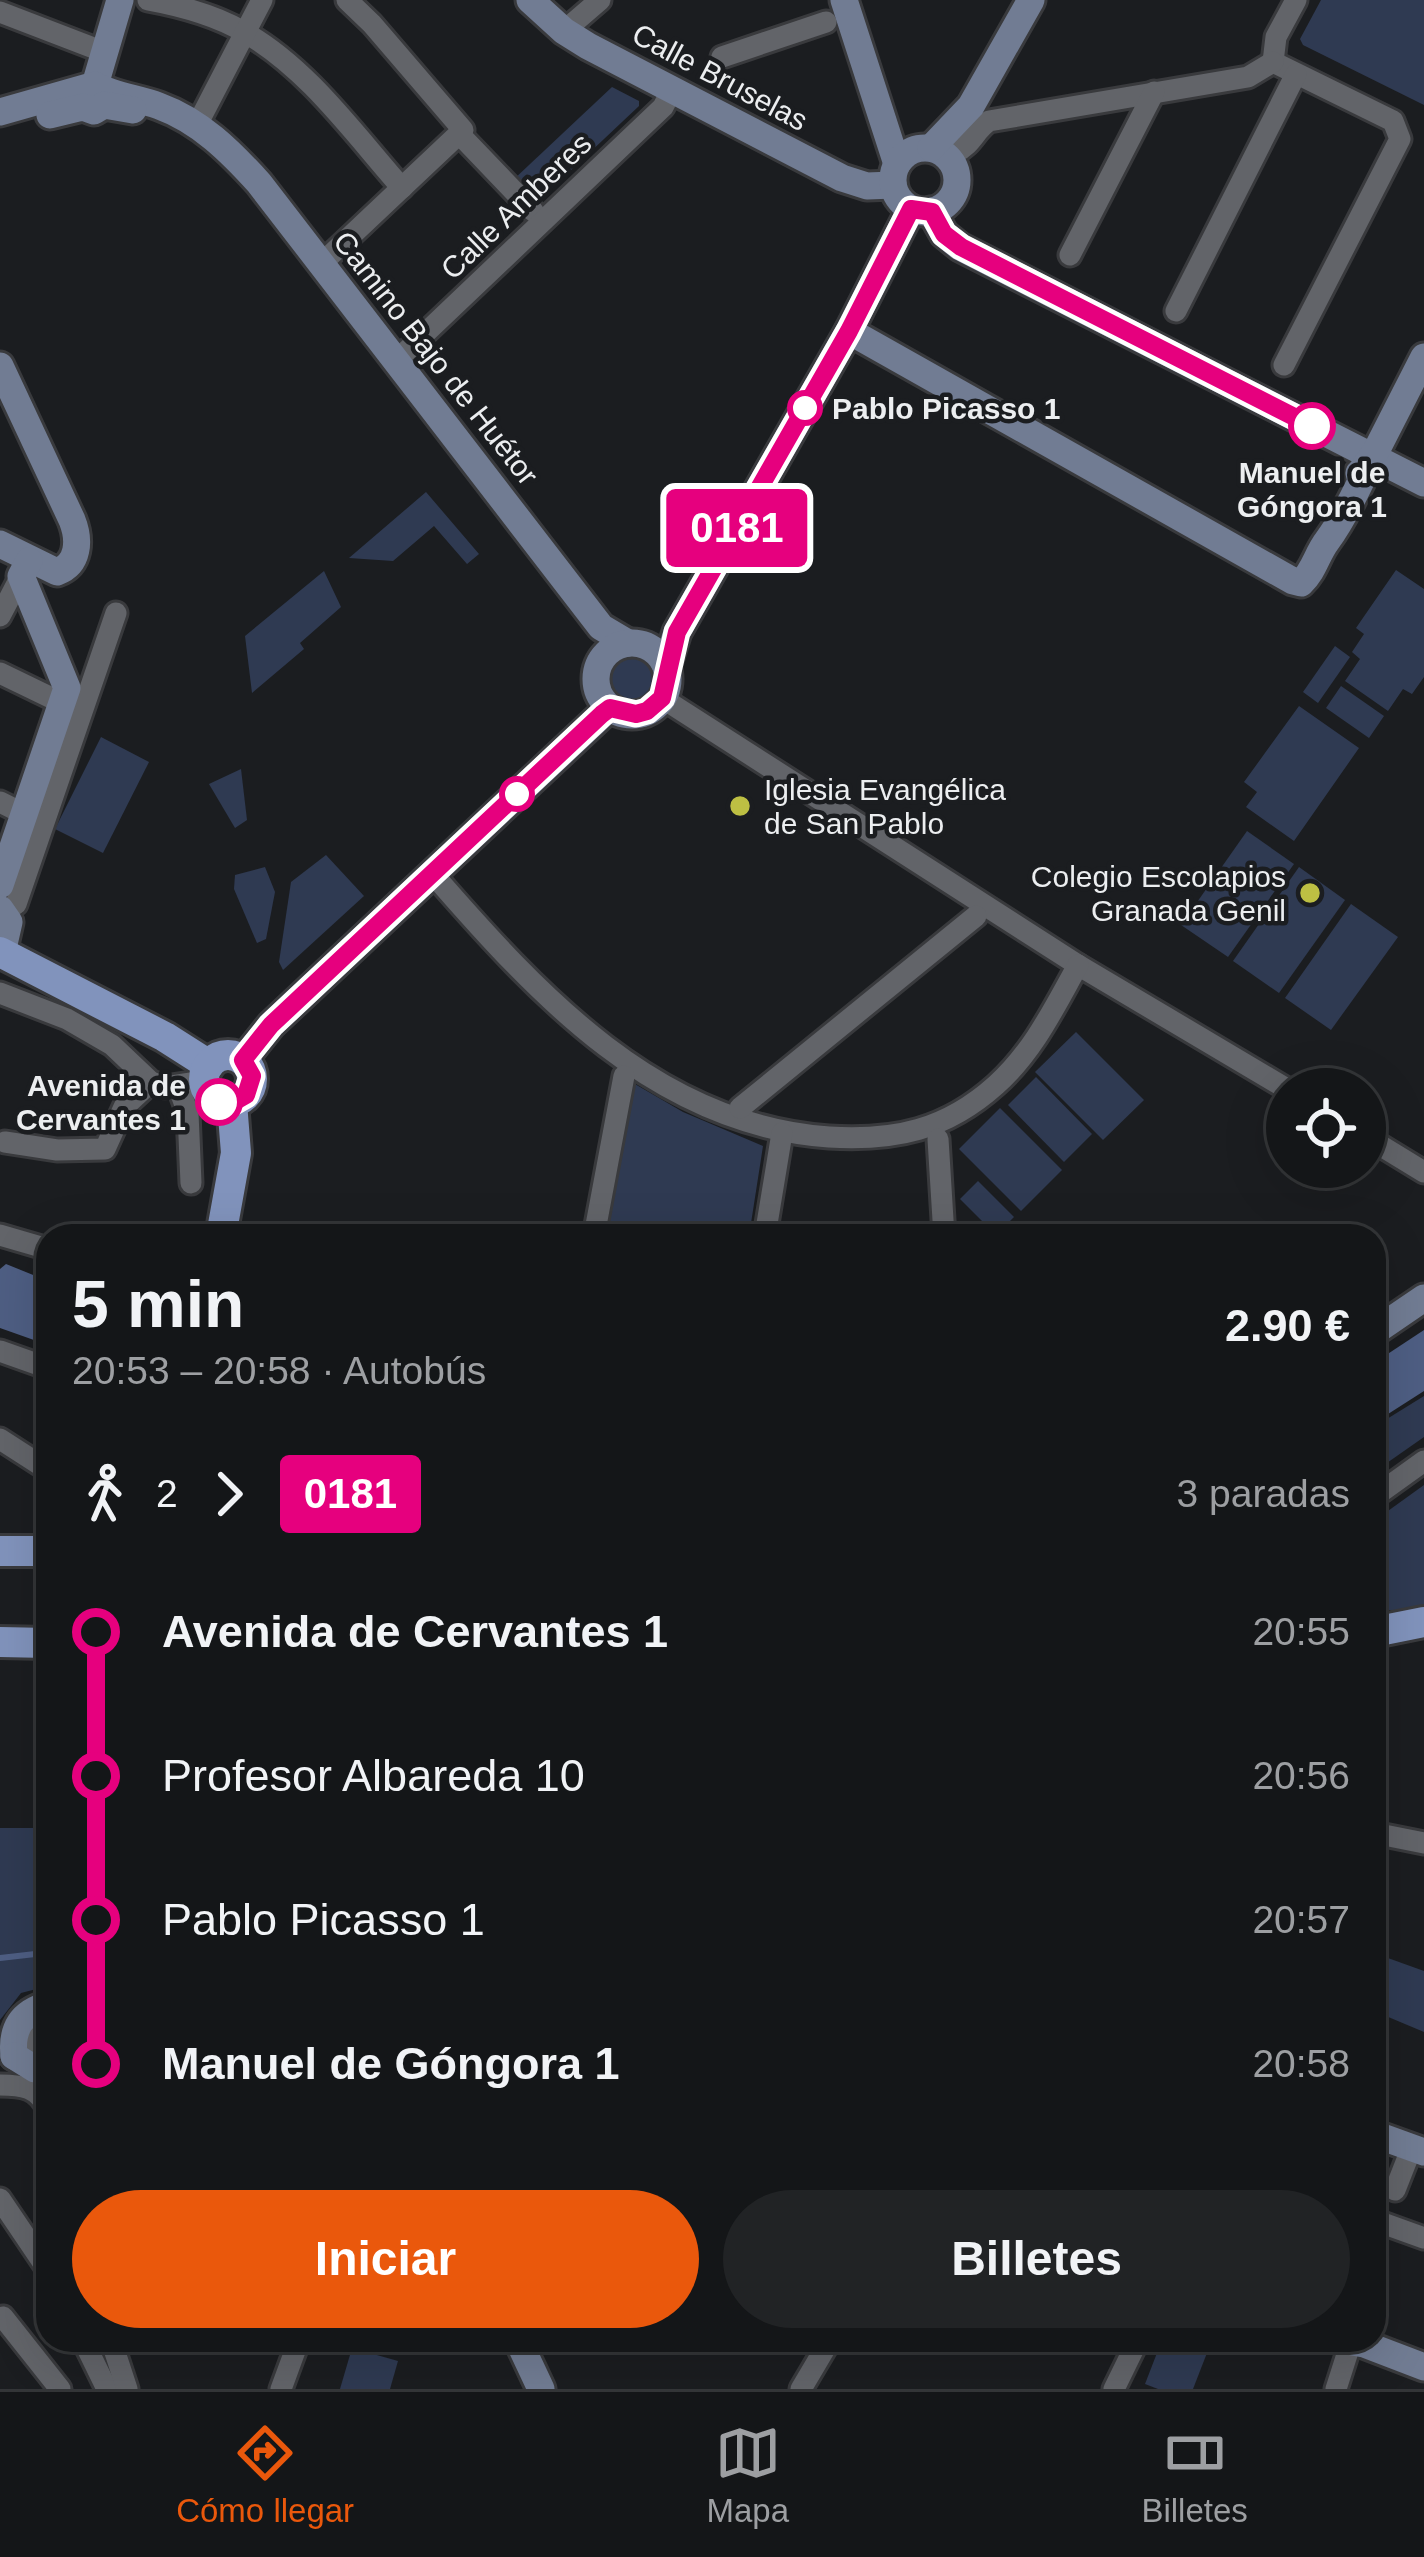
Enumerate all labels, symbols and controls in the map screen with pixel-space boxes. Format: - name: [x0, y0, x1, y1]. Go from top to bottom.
- street label: Calle Bruselas: [627, 17, 813, 137]
- street label: Calle Amberes: [434, 126, 598, 286]
- street label: Camino Bajo de Huétor: [327, 225, 545, 491]
- marker: Pablo Picasso 1: [789, 392, 821, 424]
- place label: Pablo Picasso 1: [832, 392, 1060, 425]
- marker: Manuel de Góngora 1: [1290, 404, 1334, 448]
- place label: Manuel de Góngora 1: [1237, 456, 1387, 523]
- line badge: 0181: [653, 489, 821, 567]
- text: 0181: [690, 504, 784, 551]
- place label: Iglesia Evangélica de San Pablo: [764, 773, 1006, 840]
- unlabelled marker: [501, 778, 533, 810]
- marker: Iglesia Evangélica de San Pablo: [727, 793, 753, 819]
- place label: Colegio Escolapios Granada Genil: [1031, 860, 1286, 927]
- marker: Colegio Escolapios Granada Genil: [1297, 880, 1323, 906]
- map controls: [1266, 1068, 1386, 1188]
- button: locate: [1266, 1068, 1386, 1188]
- place label: Avenida de Cervantes 1: [16, 1069, 186, 1136]
- marker: Avenida de Cervantes 1: [197, 1080, 241, 1124]
- text: 5 min: [72, 1267, 244, 1341]
- text: 2.90 €: [1225, 1300, 1350, 1351]
- text: 20:53 – 20:58 · Autobús: [72, 1349, 486, 1392]
- icon: walk: [72, 1461, 138, 1527]
- icon: forward: [196, 1461, 262, 1527]
- text: 0181: [304, 1470, 397, 1517]
- text: 2: [156, 1472, 178, 1515]
- text: 3 paradas: [1177, 1472, 1350, 1515]
- text: Avenida de Cervantes 1: [162, 1606, 668, 1657]
- text: 20:55: [1252, 1610, 1350, 1653]
- text: Profesor Albareda 10: [162, 1750, 585, 1801]
- text: 20:56: [1252, 1754, 1350, 1797]
- text: Pablo Picasso 1: [162, 1894, 485, 1945]
- text: 20:57: [1252, 1898, 1350, 1941]
- text: Manuel de Góngora 1: [162, 2038, 620, 2089]
- text: 20:58: [1252, 2042, 1350, 2085]
- button: Iniciar: [72, 2190, 699, 2328]
- button: Billetes: [723, 2190, 1350, 2328]
- tab: Cómo llegar: [176, 2420, 354, 2530]
- tab: Mapa: [706, 2420, 789, 2530]
- tab: Billetes: [1141, 2420, 1248, 2530]

